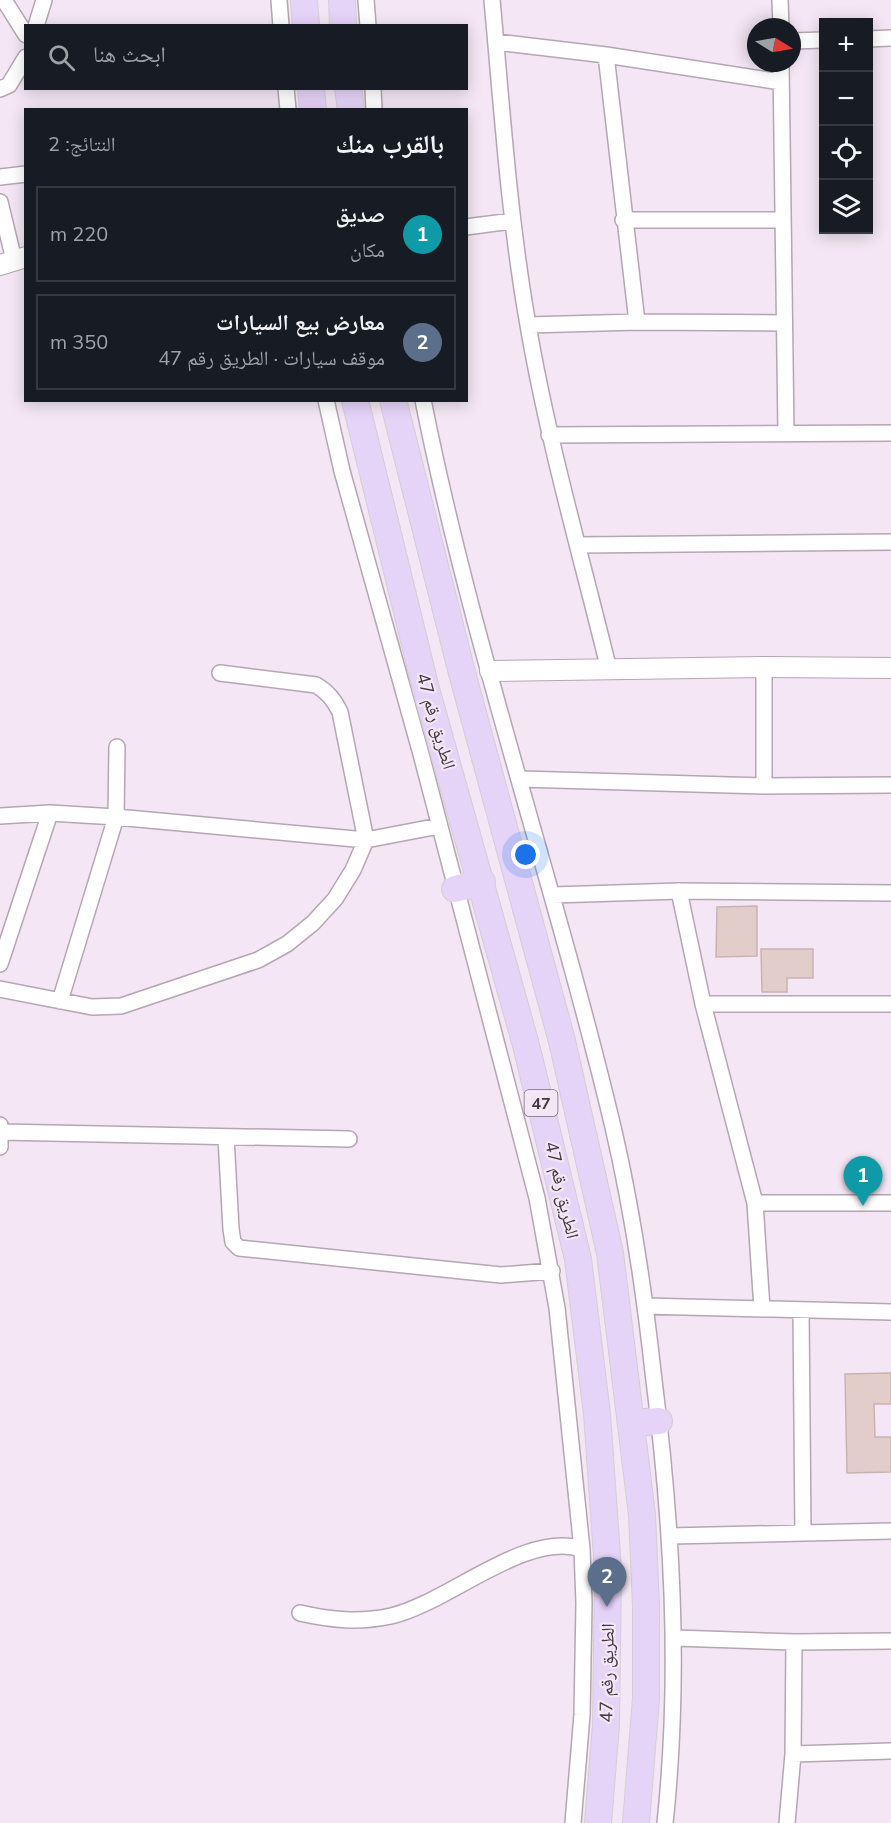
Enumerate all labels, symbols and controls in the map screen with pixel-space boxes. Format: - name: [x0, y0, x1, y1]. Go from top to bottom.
- north arrow: [747, 18, 801, 72]
- map controls: [819, 18, 873, 234]
- button: +: [819, 18, 873, 72]
- search box: [24, 24, 468, 90]
- text: ابحث هنا: [93, 40, 166, 70]
- icon: search: [45, 41, 78, 74]
- button: −: [819, 72, 873, 126]
- button: locate: [819, 126, 873, 180]
- text: بالقرب منك: [336, 127, 444, 162]
- text: النتائج: 2: [48, 131, 116, 158]
- button: layers: [819, 180, 873, 234]
- text: صديق: [335, 200, 385, 230]
- text: 220 m: [50, 221, 108, 248]
- text: 1: [417, 221, 429, 248]
- text: مكان: [350, 237, 385, 264]
- text: معارض بيع السيارات: [216, 308, 385, 338]
- text: 350 m: [50, 329, 108, 356]
- text: 2: [417, 329, 429, 356]
- text: موقف سيارات · الطريق رقم 47: [158, 345, 385, 372]
- street label: الطريق رقم 47: [411, 670, 461, 772]
- your location: [511, 840, 540, 869]
- road number: 47: [524, 1090, 558, 1116]
- street label: الطريق رقم 47: [539, 1139, 585, 1241]
- pin: 1: [844, 1156, 882, 1206]
- pin: 2: [588, 1558, 626, 1607]
- street label: الطريق رقم 47: [594, 1623, 620, 1723]

